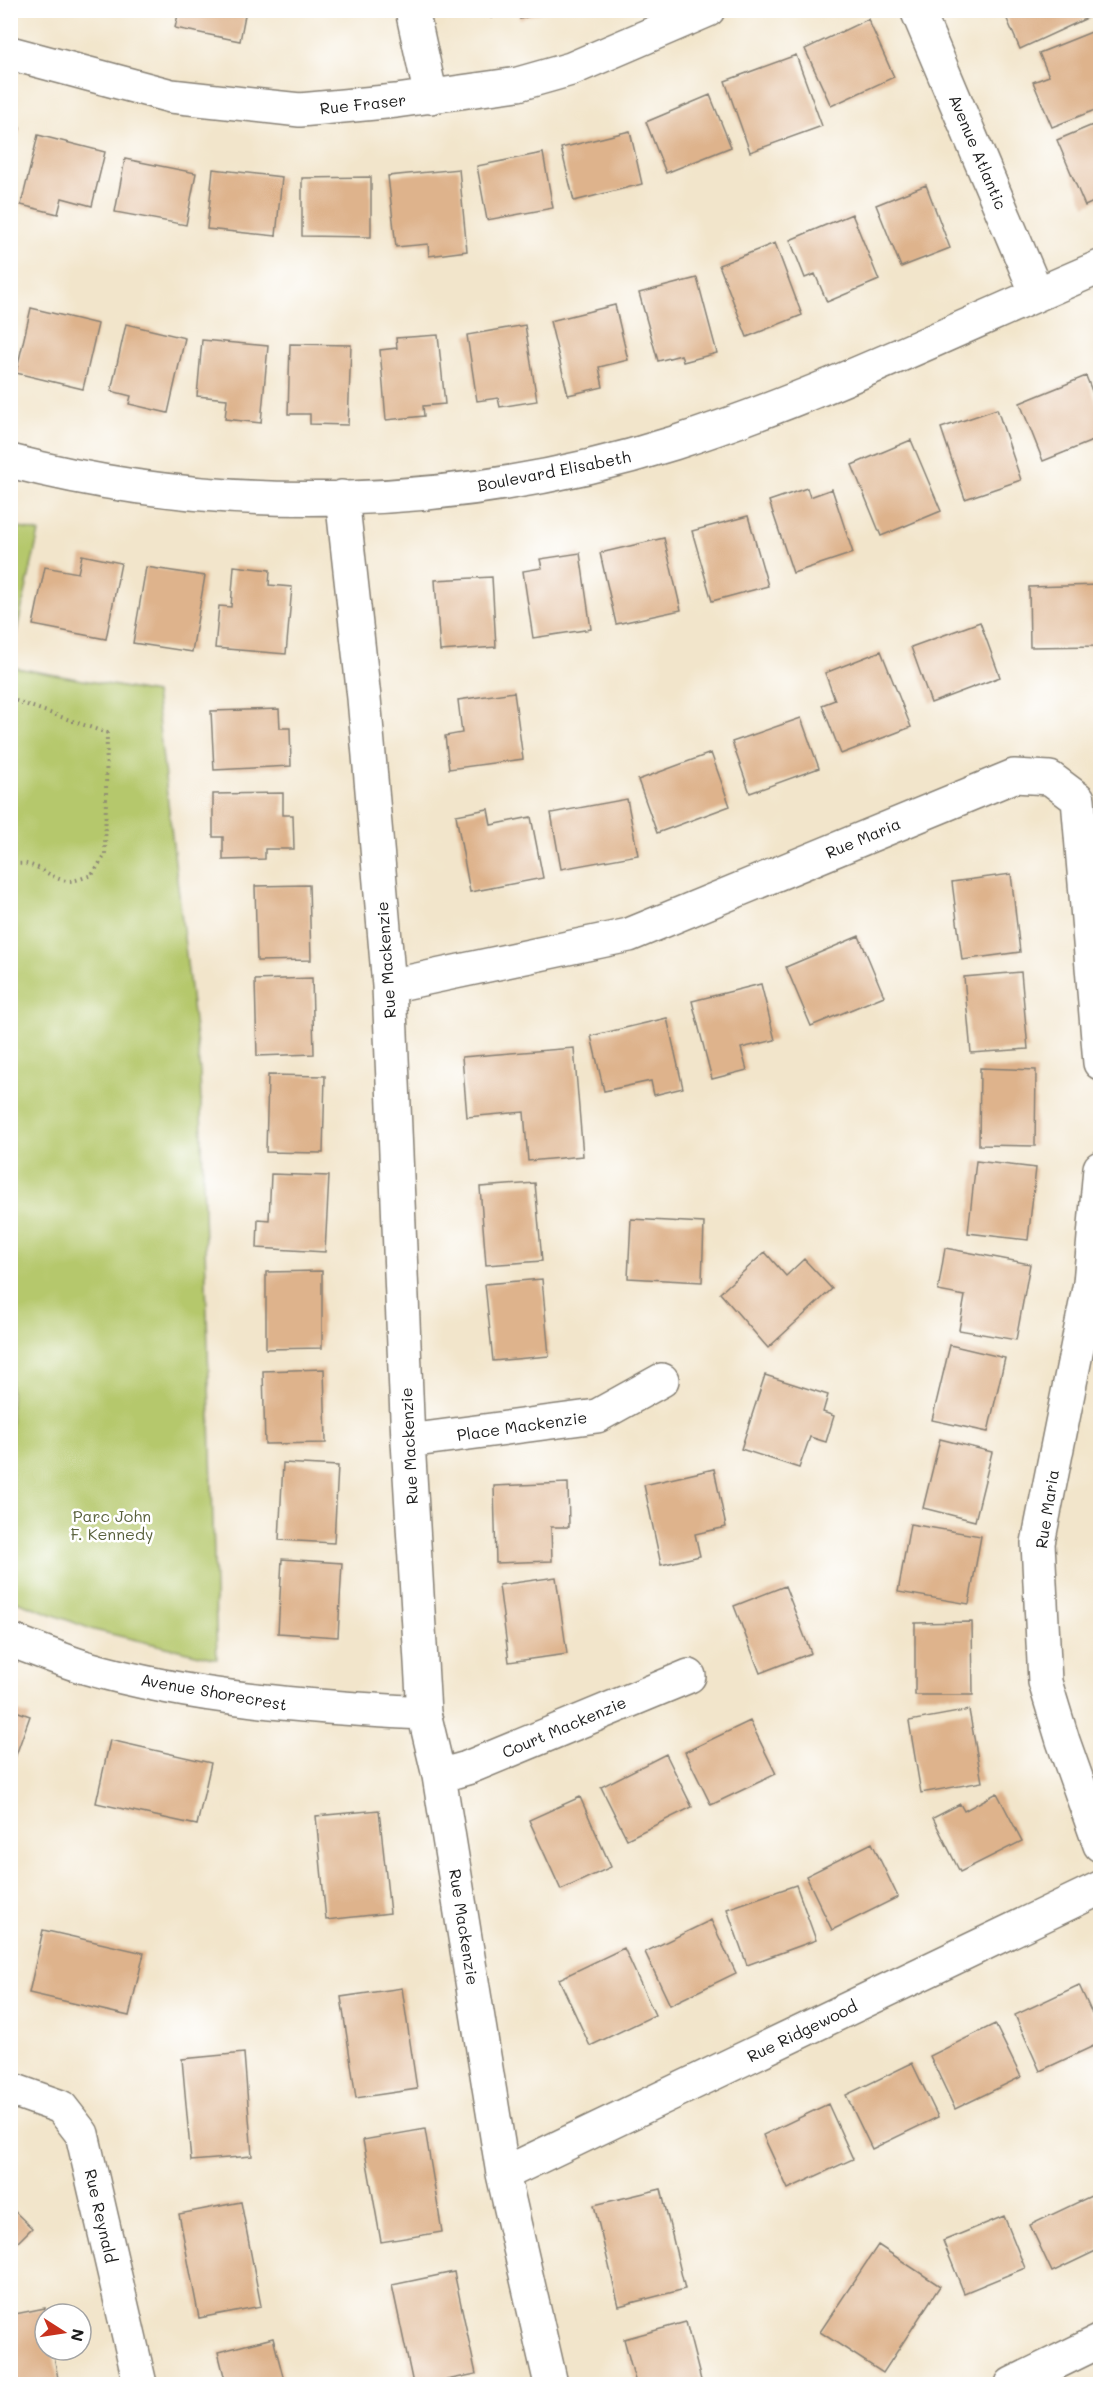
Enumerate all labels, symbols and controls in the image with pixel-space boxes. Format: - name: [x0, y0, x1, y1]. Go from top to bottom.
- street label: Rue Fraser: [319, 89, 407, 118]
- street label: Avenue Atlantic: [945, 91, 1012, 212]
- street label: Boulevard Elisabeth: [475, 445, 632, 496]
- street label: Rue Maria: [822, 812, 904, 863]
- street label: Rue Mackenzie: [371, 901, 400, 1019]
- street label: Rue Mackenzie: [395, 1387, 422, 1505]
- street label: Place Mackenzie: [455, 1406, 588, 1445]
- street label: Rue Maria: [1030, 1468, 1063, 1550]
- park label: Parc John F. Kennedy: [71, 1505, 153, 1544]
- street label: Avenue Shorecrest: [139, 1668, 289, 1715]
- street label: Court Mackenzie: [499, 1691, 629, 1762]
- street label: Rue Mackenzie: [445, 1867, 484, 1986]
- street label: Rue Ridgewood: [743, 1995, 860, 2066]
- street label: Rue Reynald: [81, 2167, 122, 2265]
- north arrow: [33, 2302, 93, 2362]
- text: N: [67, 2327, 90, 2343]

